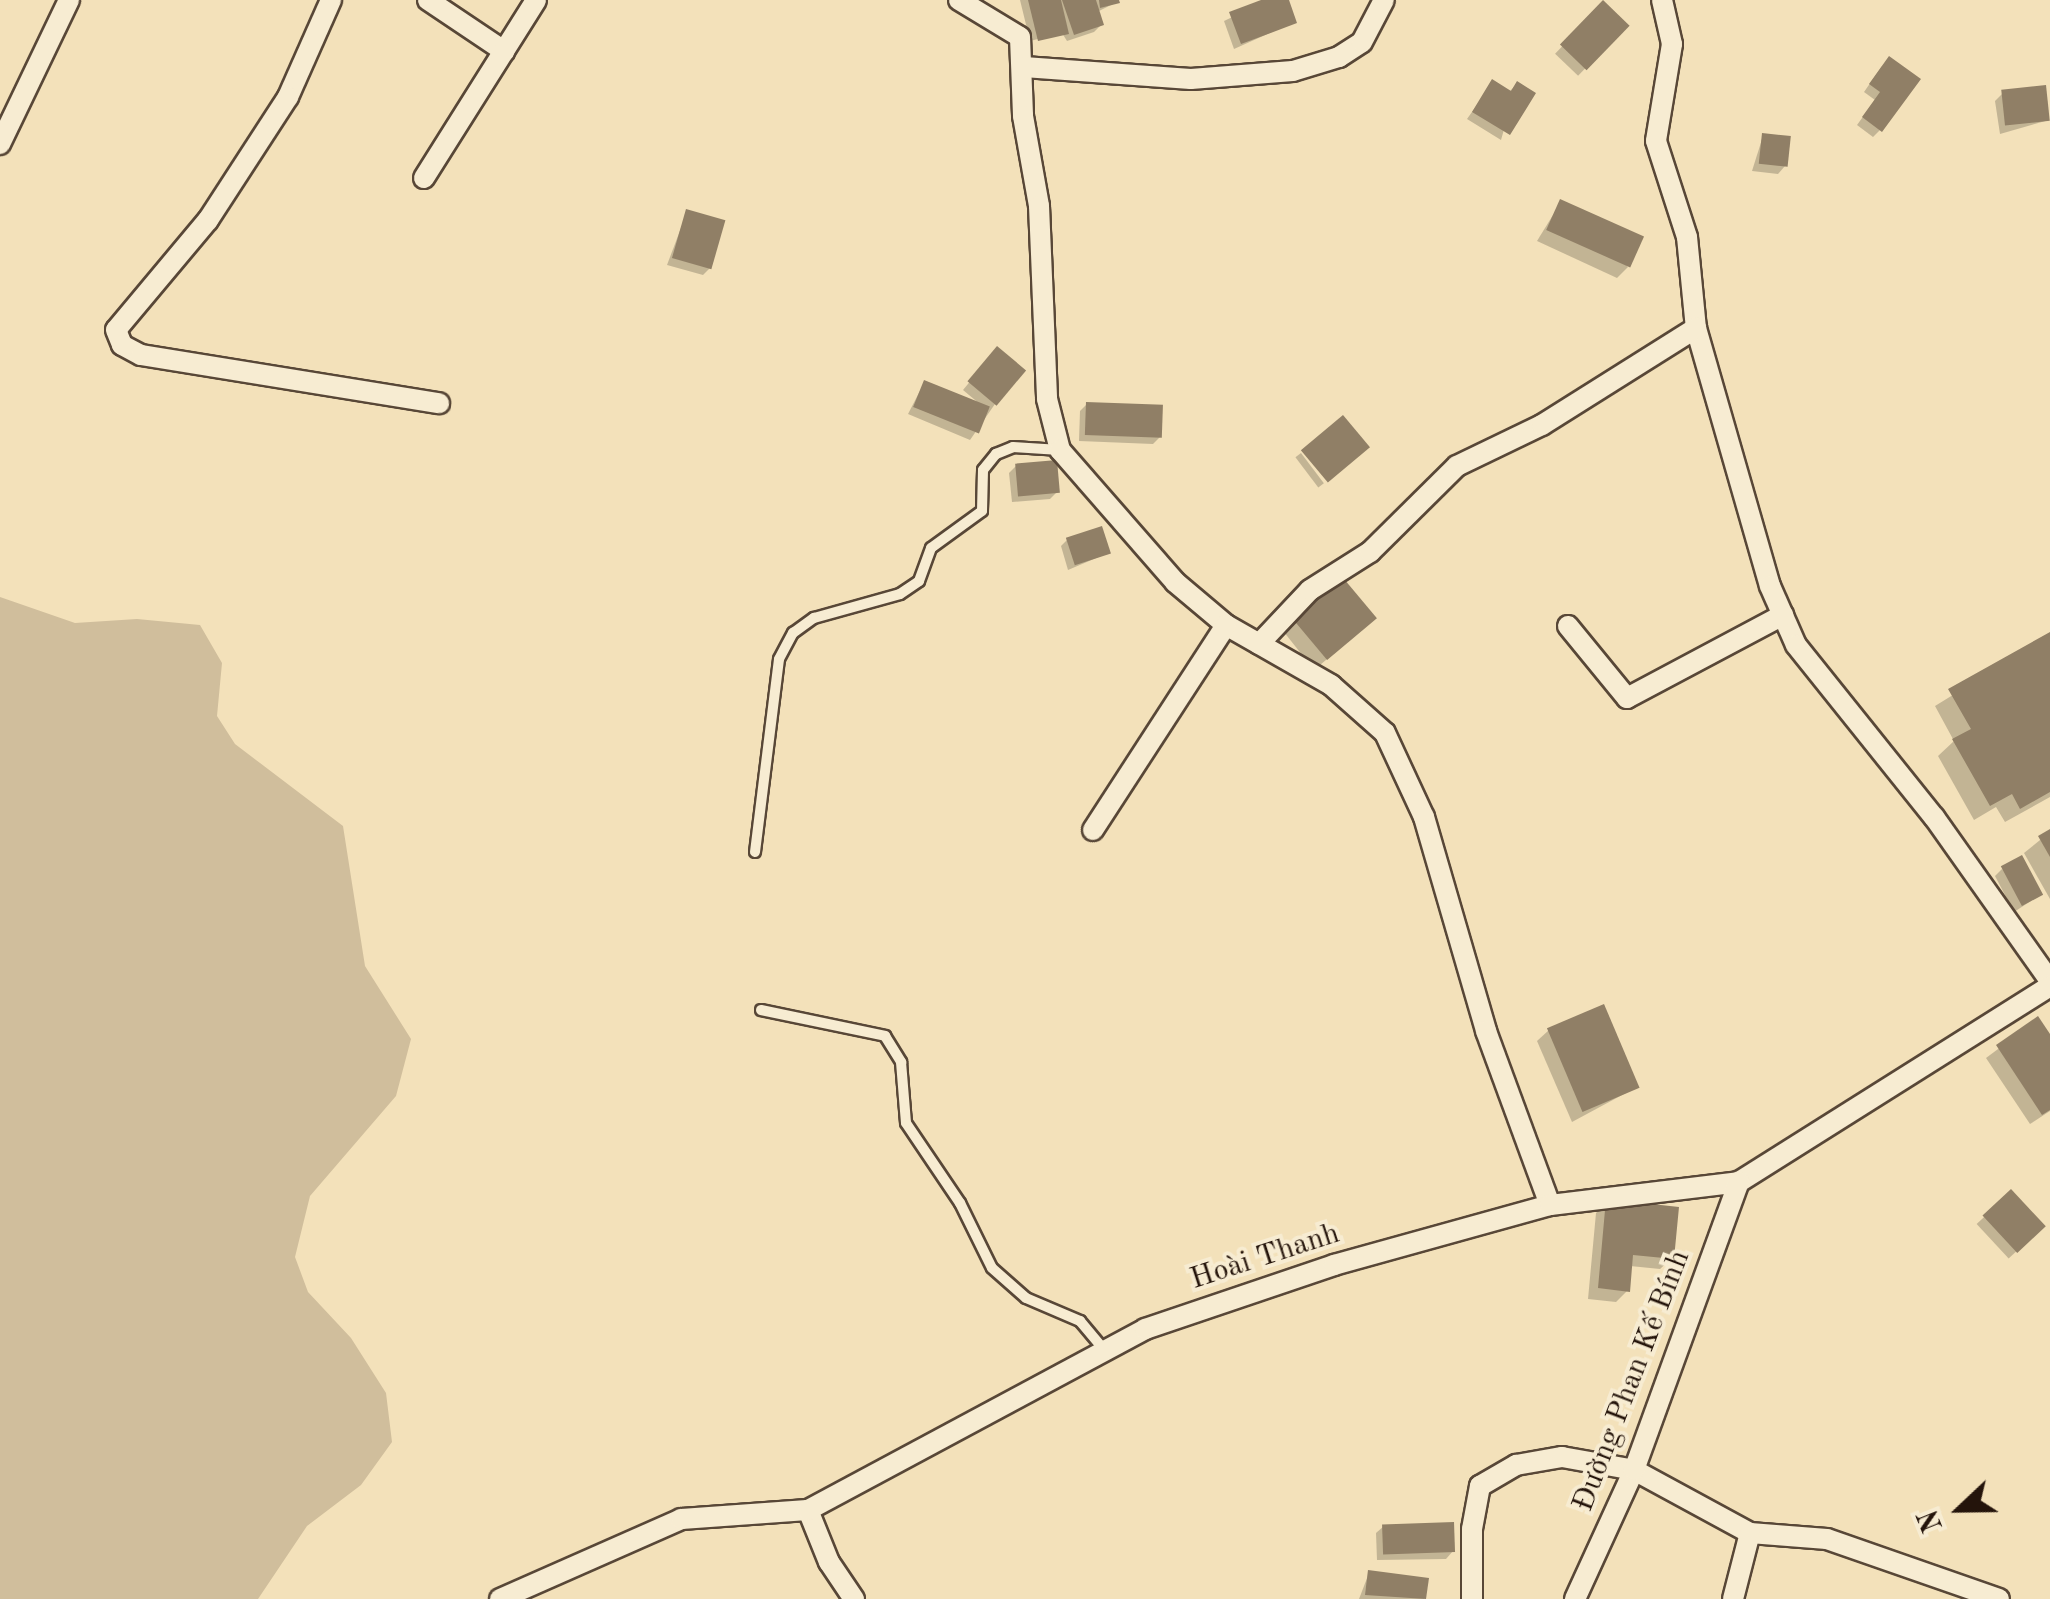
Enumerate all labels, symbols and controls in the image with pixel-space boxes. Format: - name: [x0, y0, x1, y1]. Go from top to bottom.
- street label: Hoài Thanh: [1186, 1216, 1344, 1298]
- street label: Đường Phan Kế Bính: [1566, 1245, 1698, 1517]
- north arrow: [1910, 1459, 2010, 1559]
- text: N: [1915, 1505, 1949, 1535]

